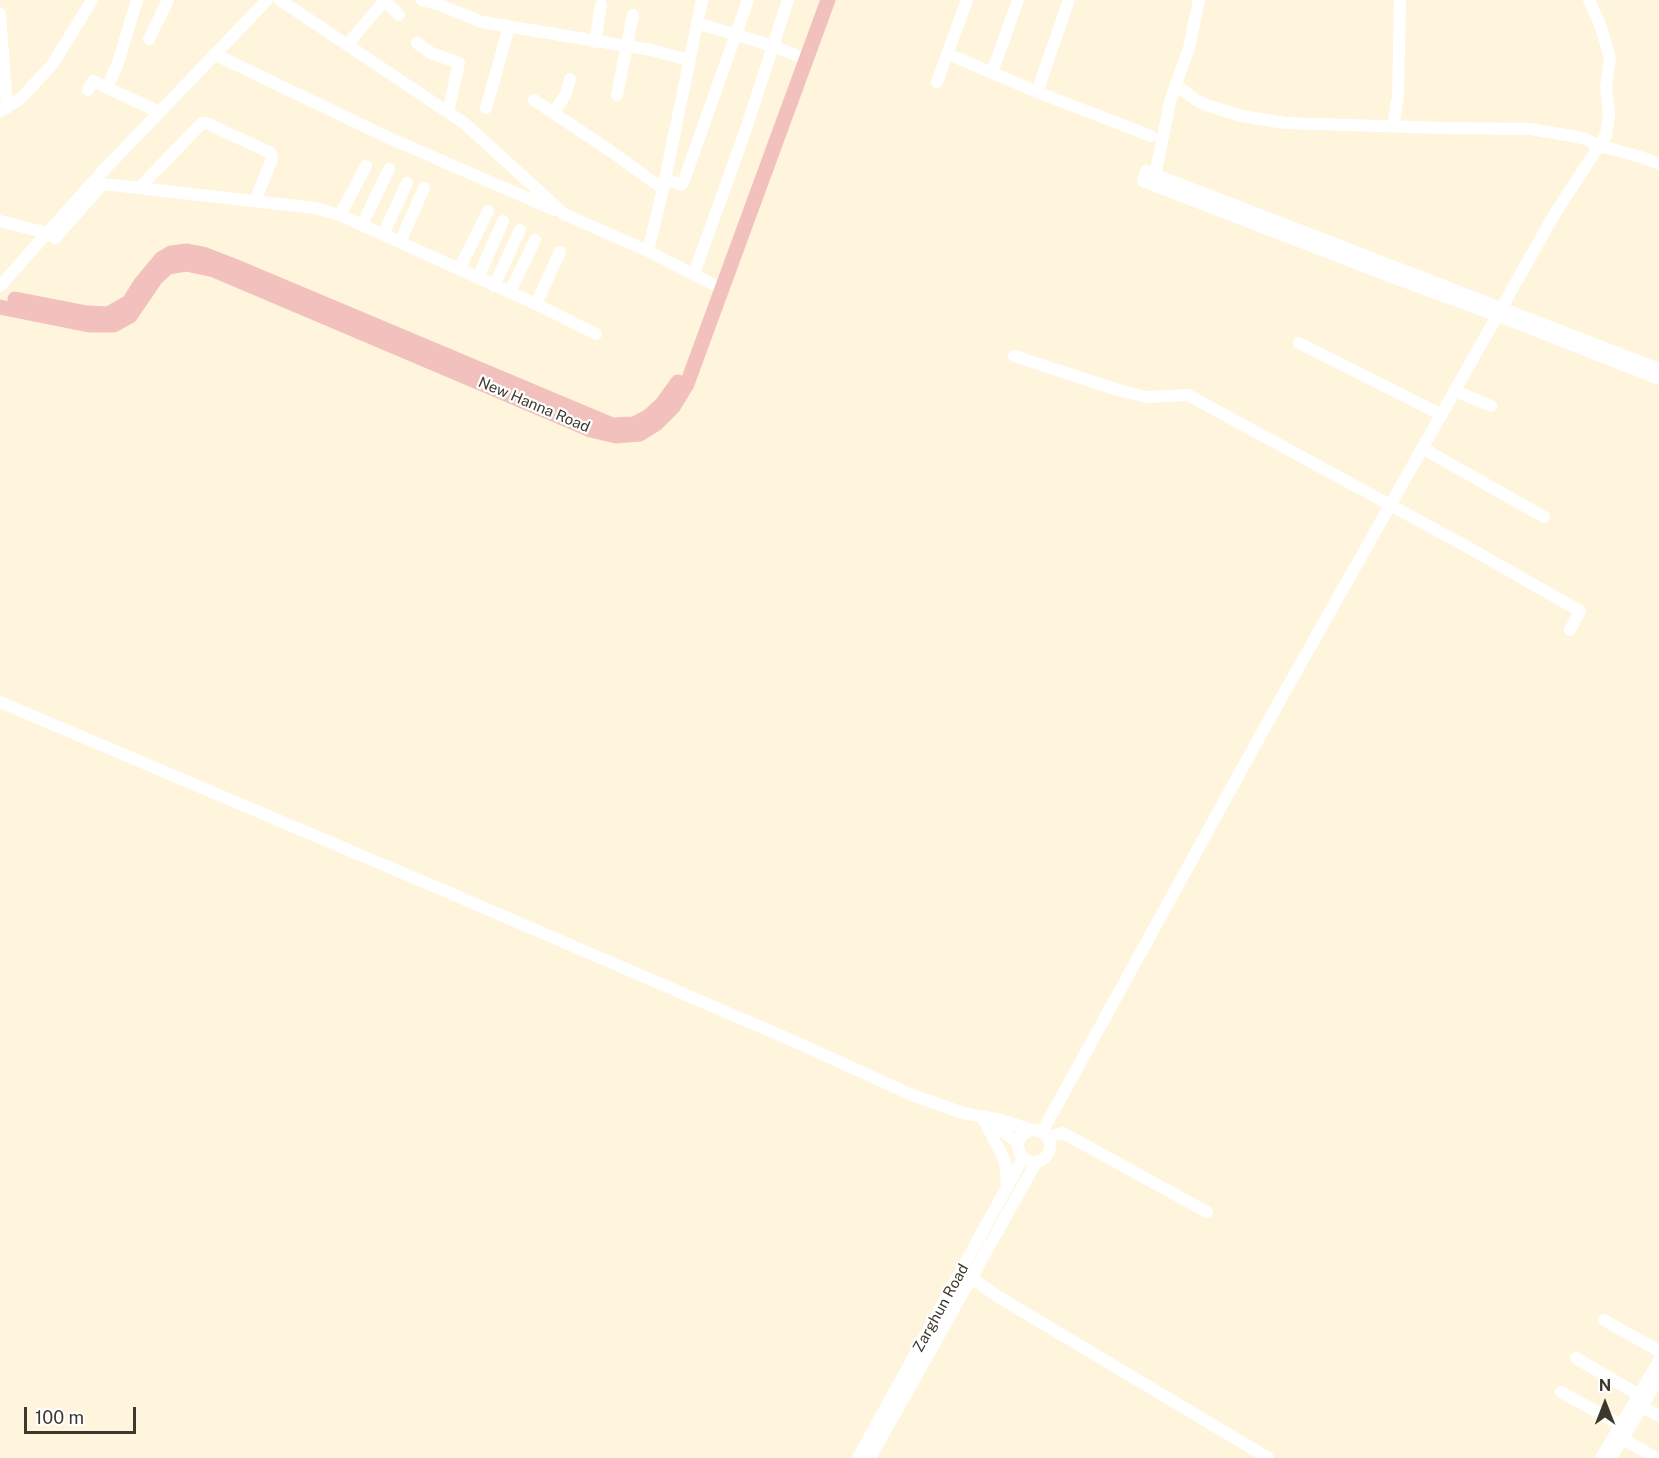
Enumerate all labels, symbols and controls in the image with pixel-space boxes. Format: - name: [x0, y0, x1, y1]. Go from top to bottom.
- street label: New Hanna Road: [476, 373, 592, 437]
- street label: Zarghun Road: [909, 1261, 973, 1355]
- north arrow: [1575, 1374, 1635, 1434]
- text: N: [1599, 1376, 1611, 1395]
- scale bar: [27, 1395, 140, 1433]
- text: 100 m: [35, 1407, 84, 1428]

